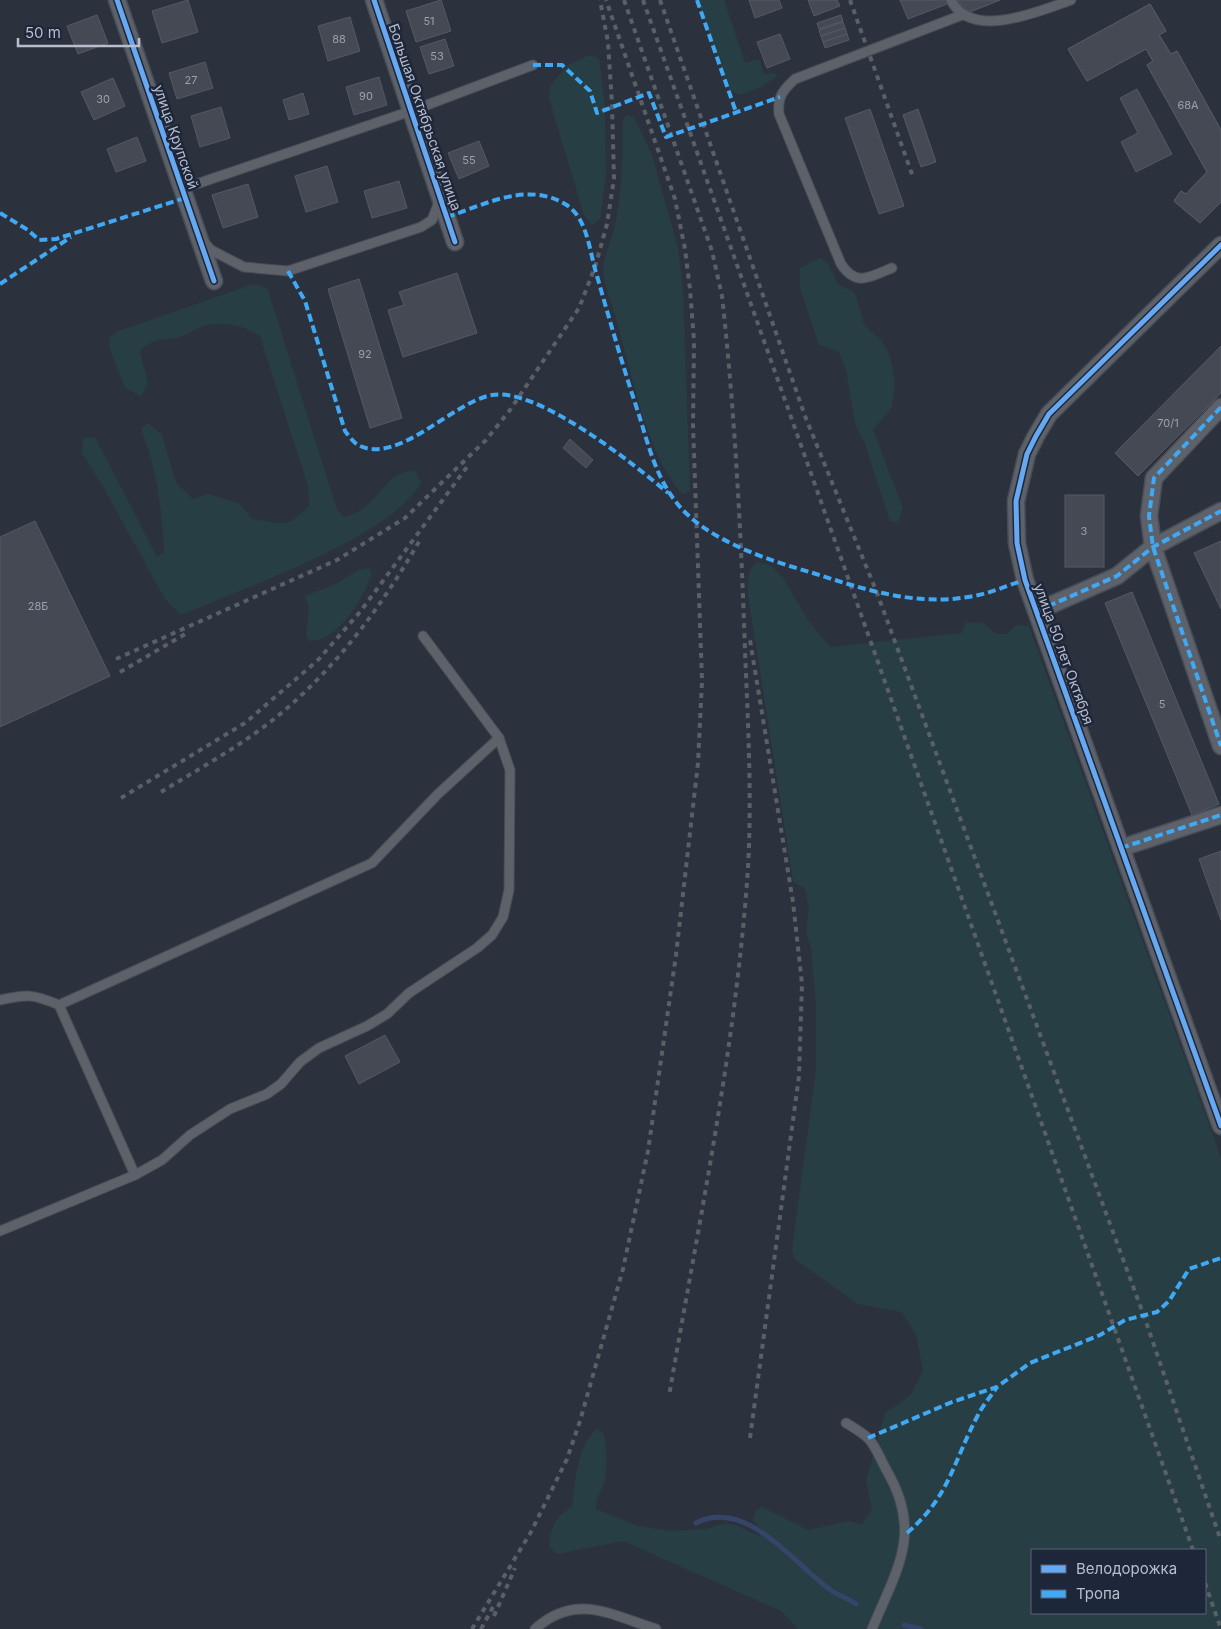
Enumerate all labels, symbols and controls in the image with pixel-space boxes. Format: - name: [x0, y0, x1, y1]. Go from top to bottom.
- house number: 51: [423, 14, 435, 28]
- scale bar: [18, 15, 139, 47]
- street label: Большая Октябрьская улица: [385, 21, 466, 213]
- text: 50 m: [25, 23, 61, 42]
- house number: 88: [332, 32, 346, 46]
- house number: 53: [430, 49, 444, 63]
- house number: 27: [185, 73, 197, 87]
- street label: улица Крупской: [151, 82, 202, 191]
- house number: 90: [359, 89, 373, 103]
- house number: 30: [96, 92, 110, 106]
- house number: 68А: [1177, 98, 1199, 112]
- house number: 55: [462, 153, 476, 167]
- house number: 92: [358, 347, 372, 361]
- house number: 70/1: [1157, 416, 1179, 430]
- house number: 3: [1081, 524, 1088, 538]
- street label: улица 50 лет Октября: [1031, 581, 1098, 727]
- house number: 28Б: [28, 599, 48, 613]
- house number: 5: [1159, 697, 1166, 711]
- legend: [1031, 1549, 1206, 1614]
- text: Велодорожка: [1076, 1559, 1177, 1578]
- text: Тропа: [1076, 1584, 1120, 1603]

